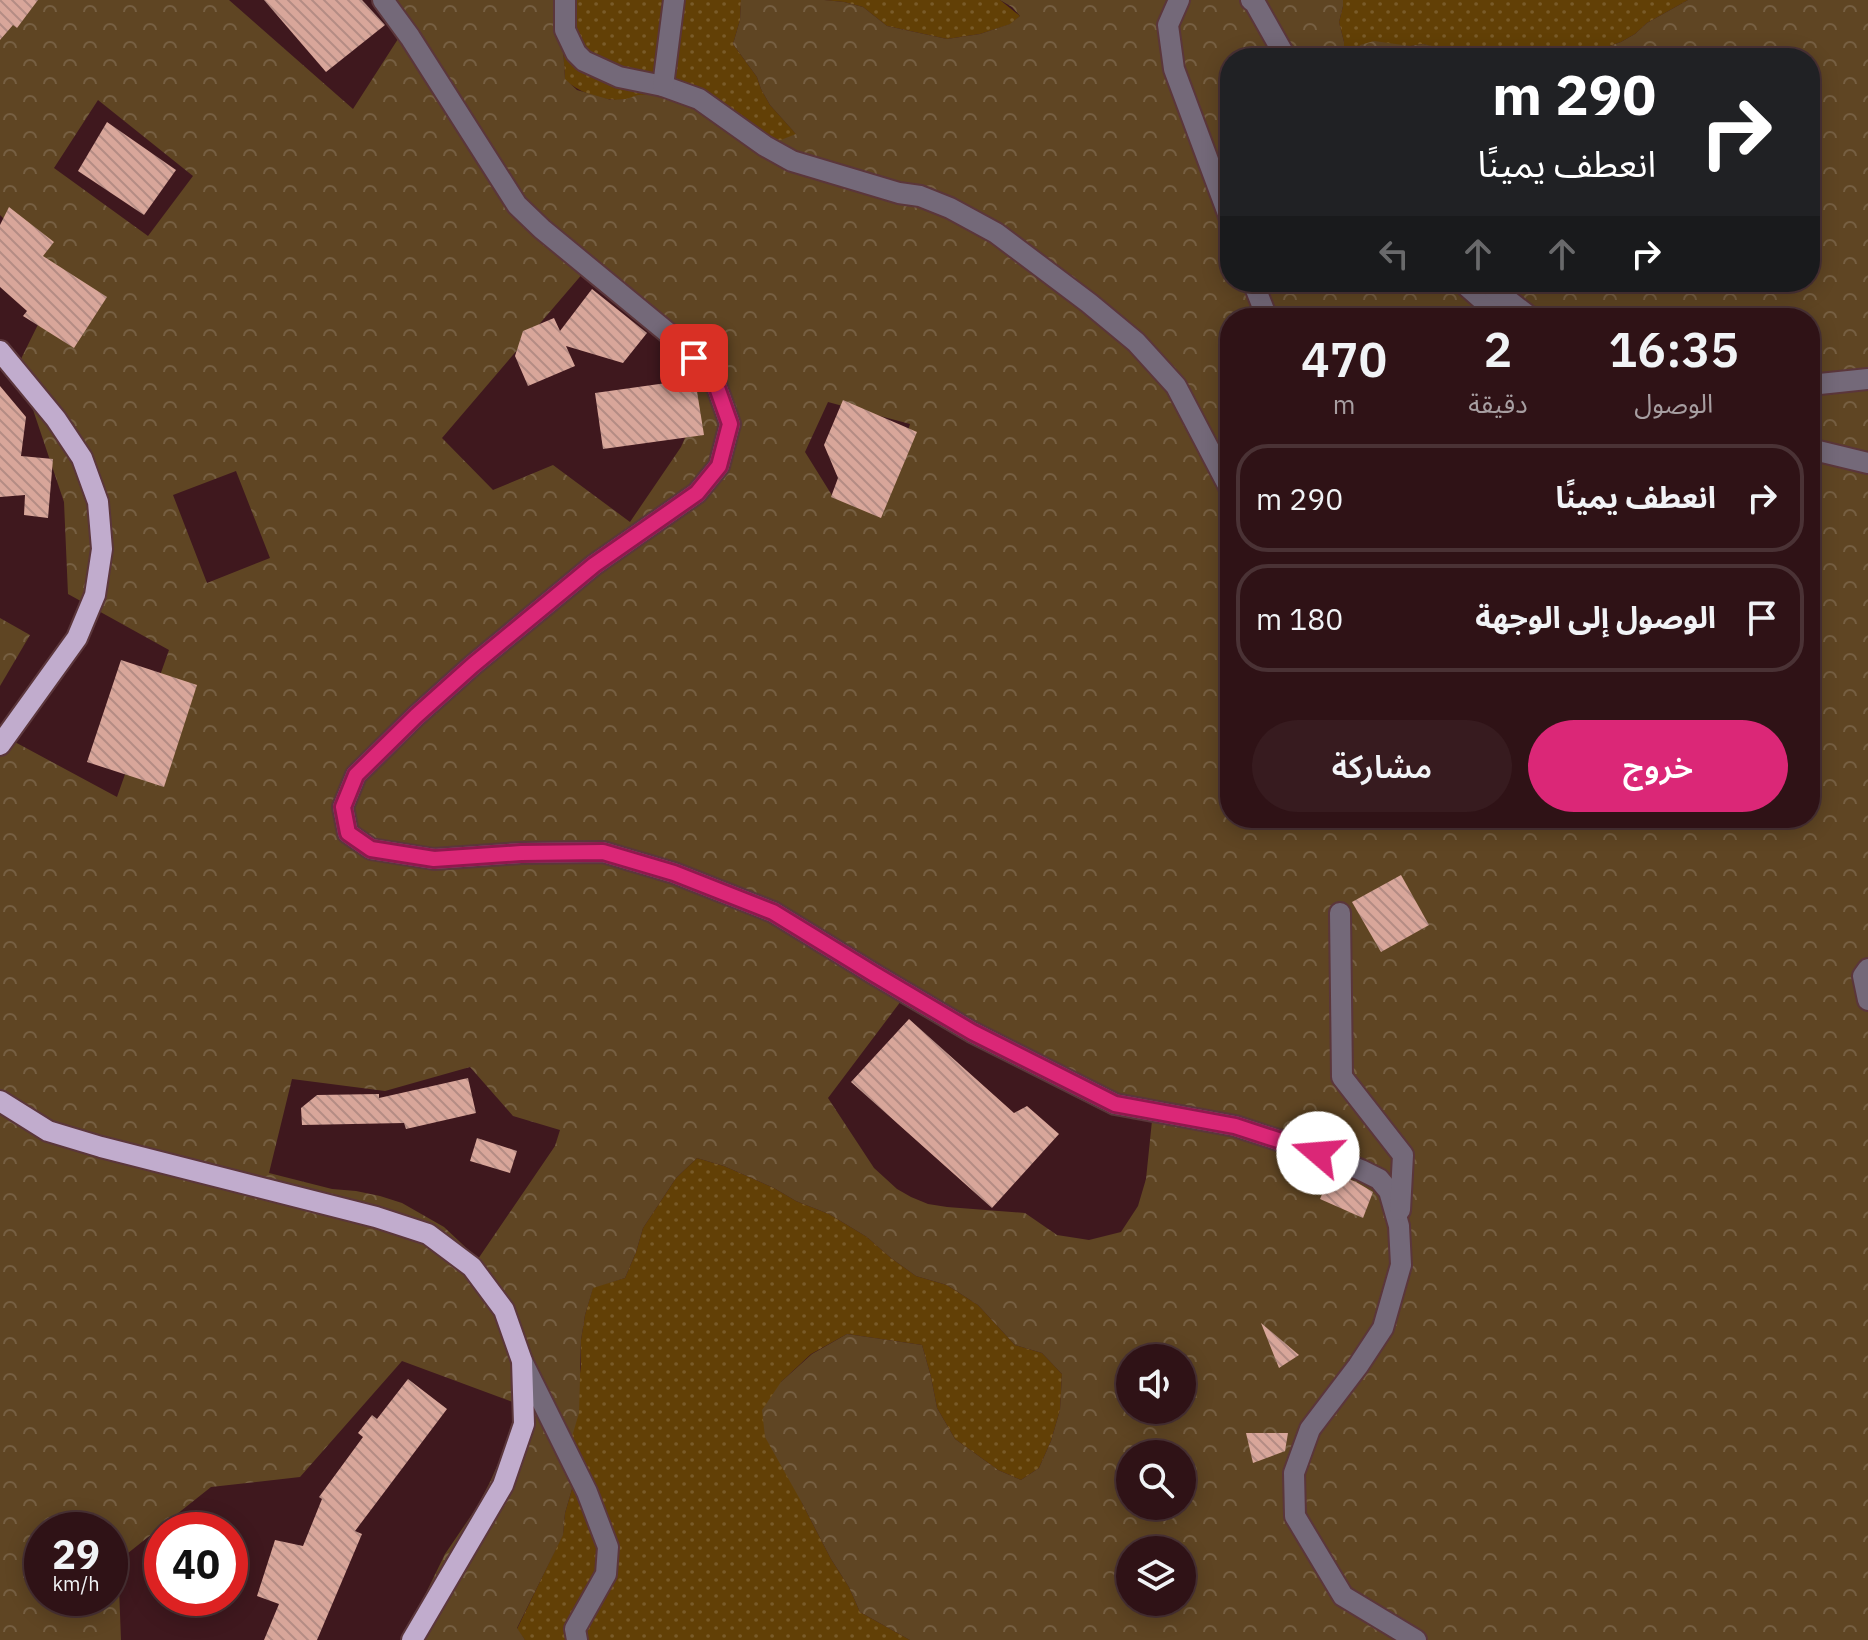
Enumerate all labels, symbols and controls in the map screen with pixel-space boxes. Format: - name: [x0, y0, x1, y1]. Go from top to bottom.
- text: 290 m: [1492, 58, 1656, 130]
- icon: right: [1684, 80, 1788, 184]
- text: انعطف يمينًا: [1478, 140, 1656, 187]
- icon: left: [1372, 232, 1416, 276]
- icon: ahead: [1456, 232, 1500, 276]
- icon: ahead: [1540, 232, 1584, 276]
- icon: right: [1624, 232, 1668, 276]
- text: 2: [1484, 318, 1512, 380]
- text: 16:35: [1609, 318, 1739, 380]
- pin: [660, 324, 728, 392]
- text: 470: [1301, 328, 1387, 390]
- icon: arrive: [672, 336, 716, 380]
- text: دقيقة: [1468, 386, 1528, 420]
- text: الوصول: [1634, 386, 1713, 420]
- text: m: [1333, 387, 1356, 421]
- icon: right: [1740, 476, 1784, 520]
- text: انعطف يمينًا: [1556, 477, 1716, 516]
- text: 290 m: [1256, 479, 1343, 518]
- icon: arrive: [1740, 596, 1784, 640]
- text: الوصول إلى الوجهة: [1475, 597, 1716, 636]
- text: 180 m: [1256, 599, 1343, 638]
- button: مشاركة: [1252, 720, 1512, 812]
- button: خروج: [1528, 720, 1788, 812]
- position arrow: [1276, 1111, 1360, 1195]
- map controls: [1116, 1344, 1196, 1616]
- button: sound: [1116, 1344, 1196, 1424]
- button: search: [1116, 1440, 1196, 1520]
- speed limit sign: 40: [144, 1512, 248, 1616]
- text: 29: [52, 1528, 100, 1580]
- button: layers: [1116, 1536, 1196, 1616]
- text: km/h: [52, 1570, 100, 1597]

